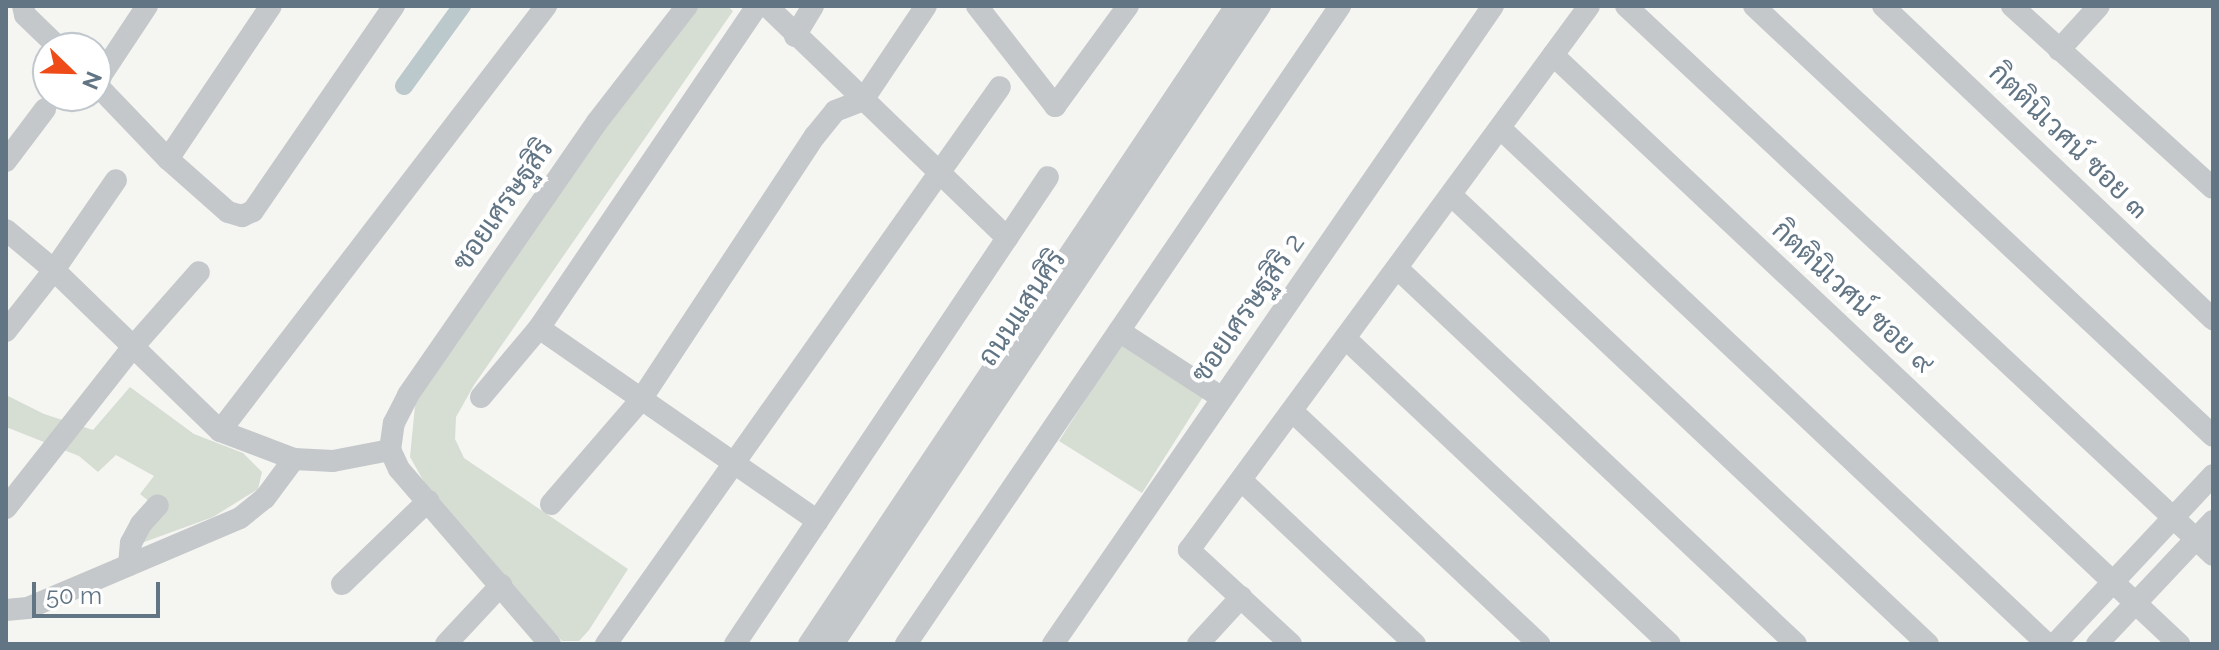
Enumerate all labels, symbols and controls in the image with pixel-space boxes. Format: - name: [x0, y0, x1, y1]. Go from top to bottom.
- north arrow: [32, 32, 112, 112]
- street label: กิตตินิเวศน์ ซอย ๓: [1982, 56, 2156, 226]
- text: N: [77, 68, 108, 93]
- street label: ซอยเศรษฐสิริ: [445, 133, 561, 277]
- street label: กิตตินิเวศน์ ซอย ๙: [1765, 213, 1941, 381]
- street label: ซอยเศรษฐสิริ 2: [1184, 227, 1312, 389]
- street label: ถนนแสนศิริ: [971, 244, 1073, 372]
- scale bar: [36, 566, 164, 616]
- text: 50 m: [46, 581, 102, 610]

